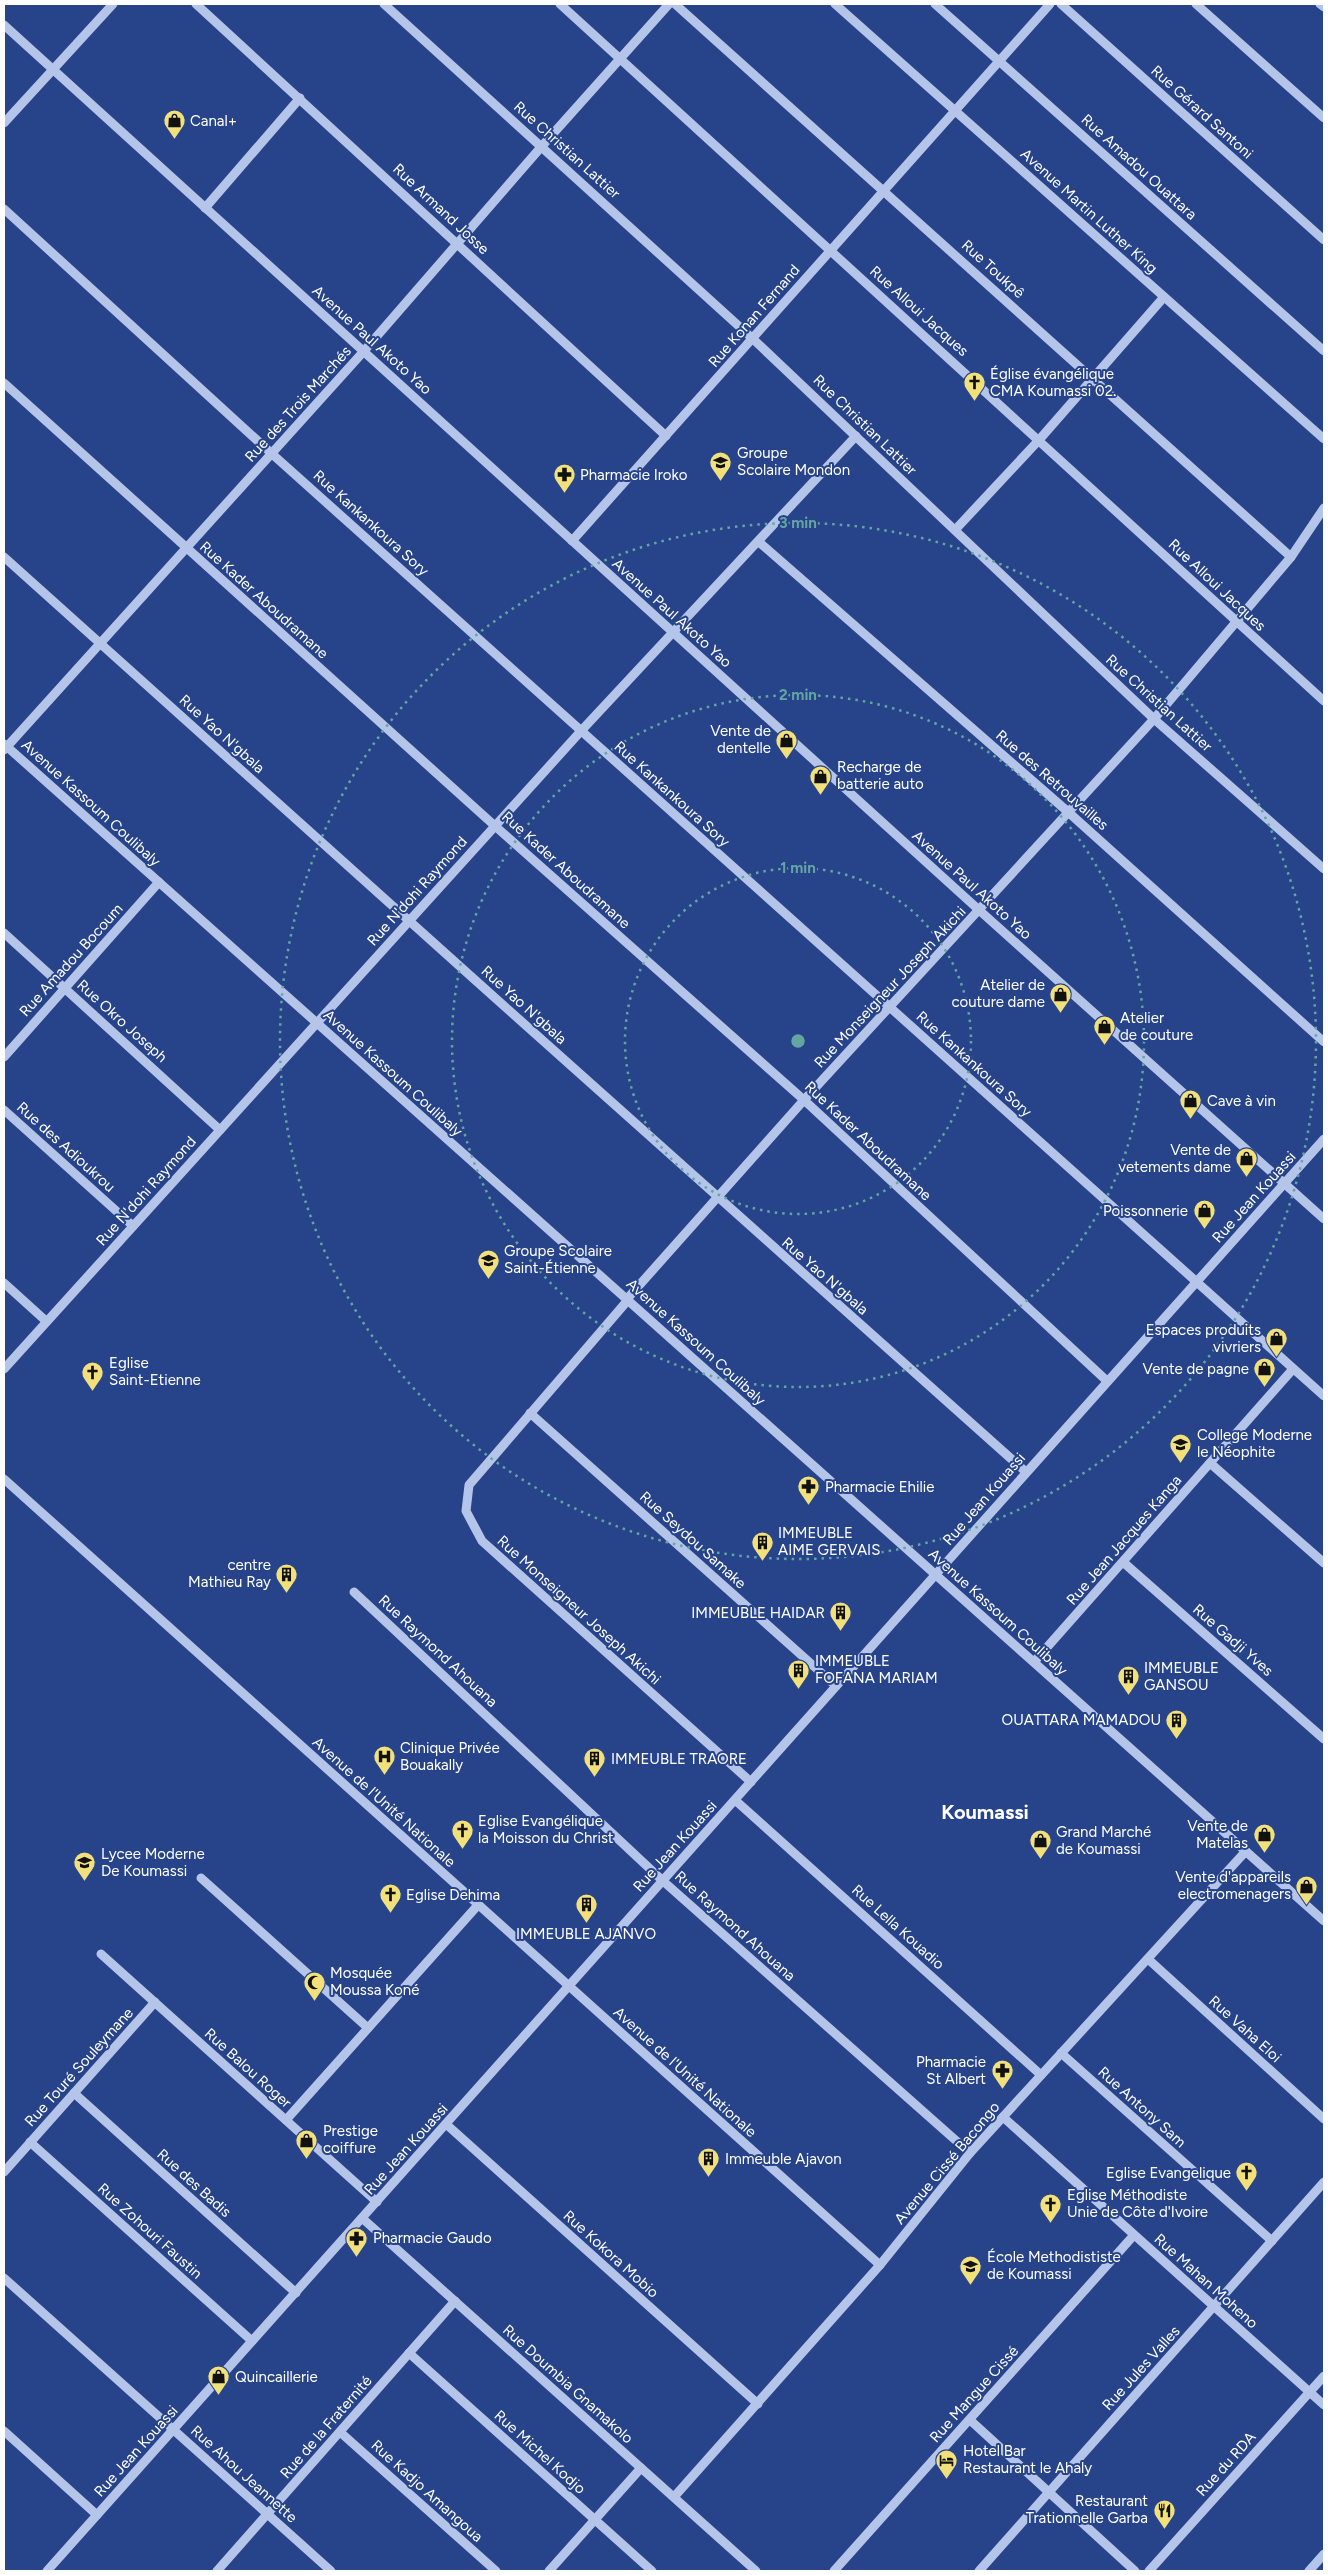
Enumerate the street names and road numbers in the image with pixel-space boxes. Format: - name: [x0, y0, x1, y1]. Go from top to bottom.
- street label: Rue Gérard Santoni: [1147, 61, 1257, 163]
- street label: Rue Christian Lattier: [510, 98, 624, 202]
- street label: Rue Amadou Ouattara: [1078, 110, 1200, 224]
- street label: Avenue Martin Luther King: [1017, 145, 1161, 277]
- street label: Rue Armand Josse: [389, 160, 493, 258]
- street label: Rue Toukpê: [958, 236, 1028, 302]
- street label: Rue Konan Fernand: [705, 261, 803, 371]
- street label: Rue Alloui Jacques: [866, 262, 972, 360]
- street label: Avenue Paul Akoto Yao: [309, 282, 436, 399]
- street label: Rue des Trois Marchés: [241, 342, 355, 466]
- street label: Rue Christian Lattier: [810, 371, 920, 479]
- street label: Rue Kankankoura Sory: [309, 466, 433, 580]
- street label: Rue Alloui Jacques: [1165, 535, 1269, 635]
- street label: Rue Kader Aboudramane: [196, 538, 332, 662]
- street label: Avenue Paul Akoto Yao: [609, 555, 736, 672]
- street label: Rue Christian Lattier: [1102, 651, 1216, 755]
- street label: Rue Yao N'gbala: [176, 691, 268, 777]
- street label: Rue des Retrouvailles: [992, 726, 1112, 834]
- street label: Avenue Kassoum Coulibaly: [18, 736, 164, 870]
- street label: Rue Kankankoura Sory: [610, 737, 734, 851]
- street label: Rue Kader Aboudramane: [498, 808, 634, 932]
- street label: Avenue Paul Akoto Yao: [909, 827, 1036, 944]
- street label: Rue N'dohi Raymond: [363, 833, 471, 949]
- street label: Rue Amadou Bocoum: [16, 900, 126, 1020]
- street label: Rue Monseigneur Joseph Akichi: [810, 903, 970, 1071]
- street label: Rue Yao N'gbala: [478, 962, 570, 1048]
- street label: Rue Okro Joseph: [73, 976, 171, 1066]
- street label: Avenue Kassoum Coulibaly: [320, 1006, 466, 1140]
- street label: Rue Kankankoura Sory: [912, 1007, 1036, 1121]
- street label: Rue Kader Aboudramane: [801, 1078, 935, 1204]
- street label: Rue des Adioukrou: [13, 1098, 119, 1196]
- street label: Rue N'dohi Raymond: [92, 1133, 200, 1249]
- street label: Rue Jean Kouassi: [1208, 1148, 1300, 1246]
- street label: Rue Yao N'gbala: [778, 1234, 872, 1318]
- street label: Avenue Kassoum Coulibaly: [623, 1275, 769, 1409]
- street label: Rue Jean Kouassi: [939, 1449, 1029, 1549]
- street label: Rue Jean Jacques Kanga: [1063, 1471, 1185, 1609]
- street label: Rue Seydou Samake: [636, 1488, 750, 1592]
- street label: Rue Monseigneur Joseph Akichi: [493, 1532, 665, 1688]
- street label: Avenue Kassoum Coulibaly: [925, 1545, 1071, 1679]
- street label: Rue Raymond Ahouana: [375, 1591, 501, 1711]
- street label: Rue Gadji Yves: [1189, 1600, 1277, 1680]
- street label: Avenue de l'Unité Nationale: [309, 1733, 459, 1871]
- street label: Rue Jean Kouassi: [629, 1797, 721, 1895]
- street label: Rue Raymond Ahouana: [671, 1867, 799, 1985]
- street label: Rue Lella Kouadio: [848, 1881, 948, 1973]
- street label: Rue Vaha Eloi: [1205, 1992, 1285, 2066]
- street label: Avenue de l'Unité Nationale: [610, 2003, 760, 2141]
- street label: Rue Touré Souleymane: [21, 2004, 137, 2130]
- street label: Rue Balou Roger: [201, 2024, 295, 2112]
- street label: Rue Antony Sam: [1094, 2063, 1190, 2151]
- street label: Avenue Cissé Bacongo: [891, 2098, 1004, 2228]
- street label: Rue Jean Kouassi: [360, 2100, 452, 2198]
- street label: Rue des Badis: [153, 2145, 235, 2221]
- street label: Rue Zohouri Faustin: [94, 2179, 206, 2283]
- street label: Rue Kokora Mobio: [560, 2206, 663, 2302]
- street label: Rue Mahan Moheno: [1151, 2230, 1262, 2332]
- street label: Rue Doumbia Gnamakolo: [499, 2321, 637, 2447]
- street label: Rue Jules Valles: [1098, 2322, 1184, 2414]
- street label: Rue Mangue Cissé: [926, 2342, 1022, 2446]
- street label: Rue de la Fraternité: [276, 2372, 376, 2482]
- street label: Rue Jean Kouassi: [90, 2402, 182, 2500]
- street label: Rue Michel Kodjo: [491, 2406, 590, 2498]
- street label: Rue Ahou Jeannette: [187, 2421, 301, 2527]
- street label: Rue du RDA: [1192, 2428, 1260, 2500]
- street label: Rue Kadjo Amangoua: [367, 2436, 487, 2546]

